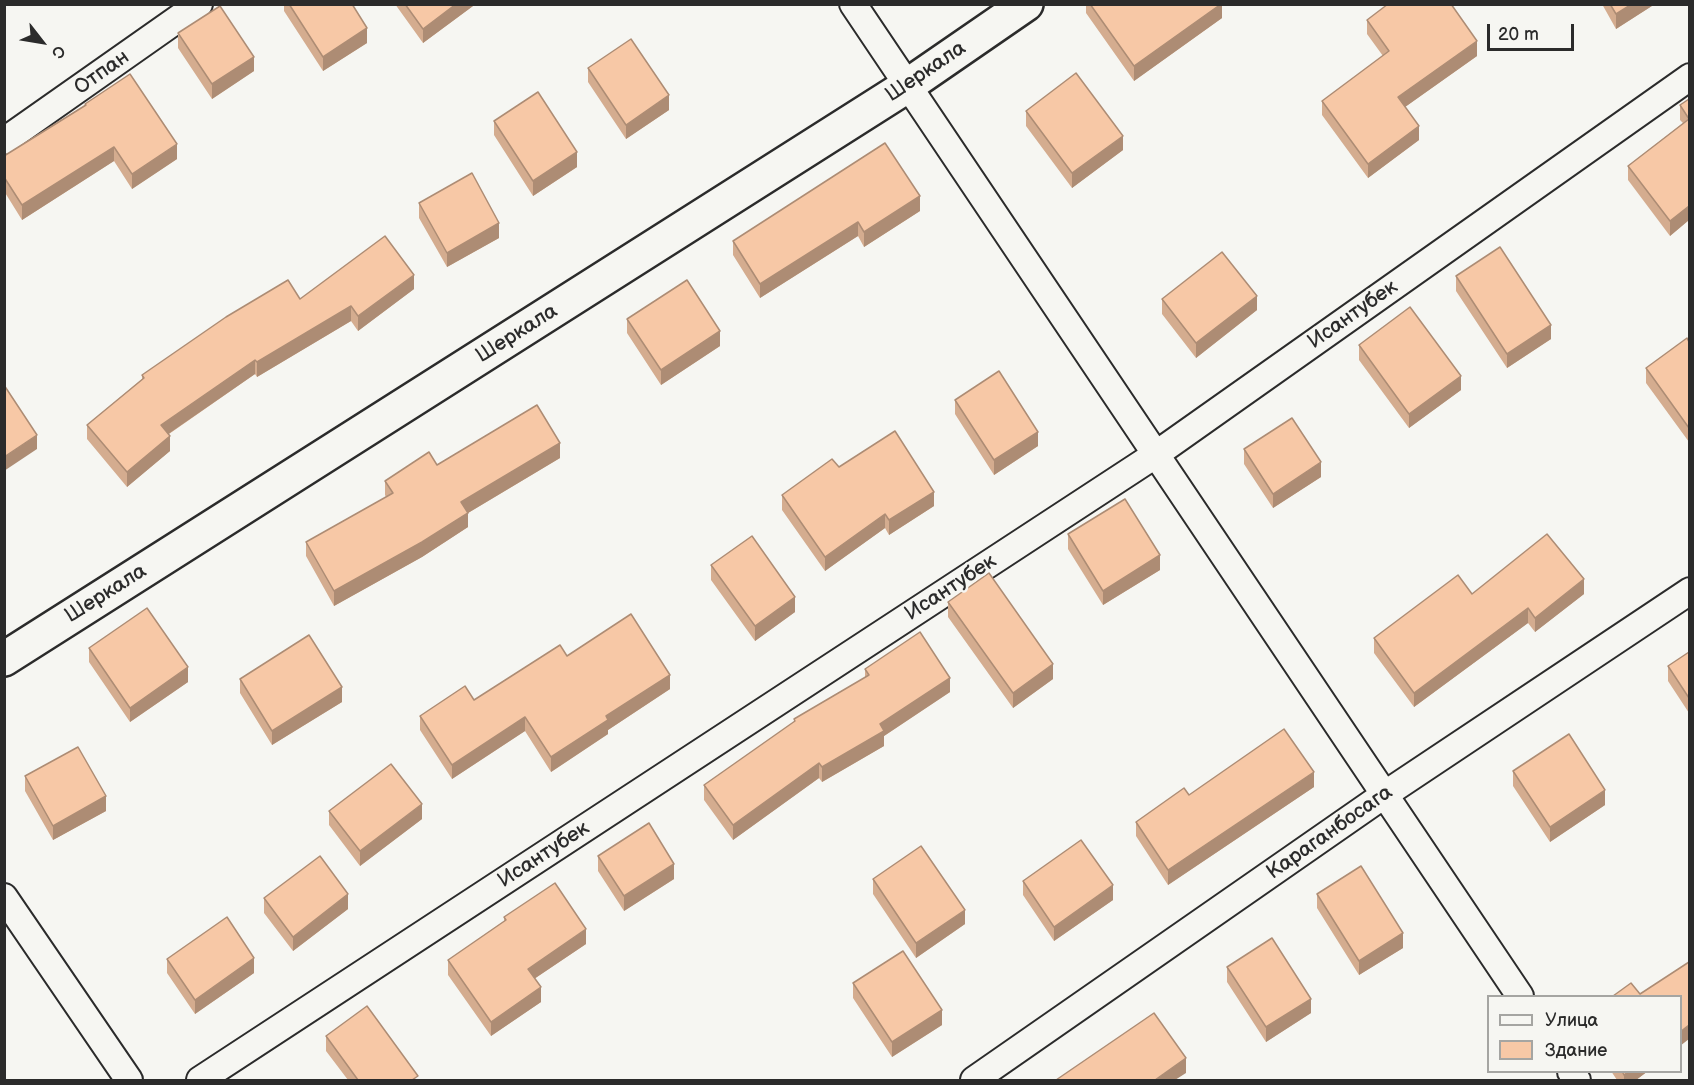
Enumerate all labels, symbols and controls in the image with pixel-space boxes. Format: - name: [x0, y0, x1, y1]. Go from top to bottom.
- north arrow: [12, 12, 72, 72]
- scale bar: [1490, 12, 1577, 50]
- text: 20 m: [1498, 24, 1539, 45]
- street label: Шеркала: [881, 36, 971, 108]
- text: С: [47, 42, 69, 61]
- street label: Отпан: [70, 45, 134, 101]
- street label: Исантубек: [1303, 275, 1403, 355]
- street label: Шеркала: [472, 299, 562, 369]
- street label: Исантубек: [901, 549, 1001, 627]
- street label: Шеркала: [61, 559, 151, 629]
- street label: Караганбосага: [1262, 780, 1398, 886]
- street label: Исантубек: [494, 816, 594, 894]
- legend: [1487, 995, 1682, 1073]
- text: Улица: [1545, 1010, 1598, 1031]
- text: Здание: [1545, 1040, 1607, 1061]

